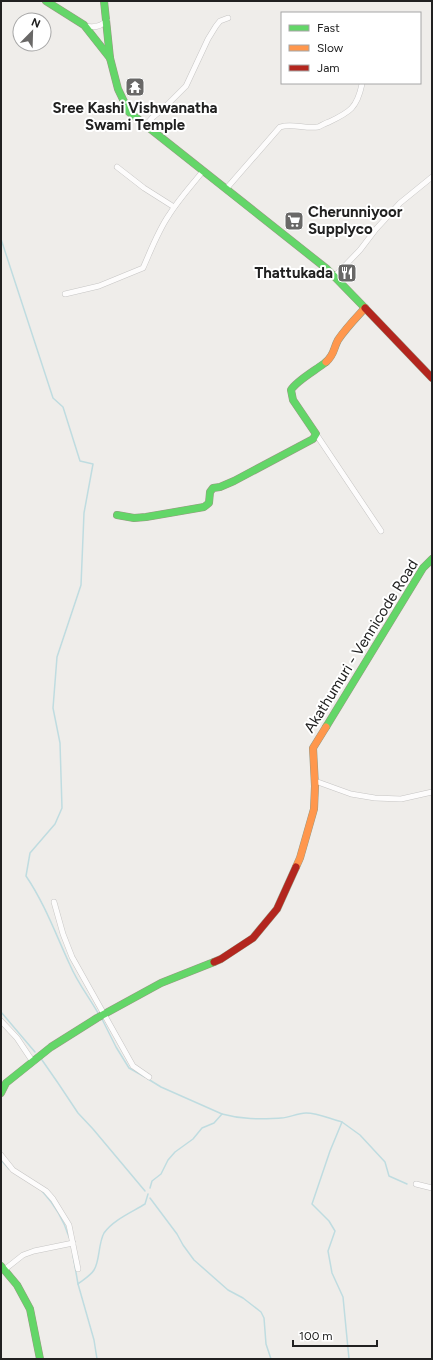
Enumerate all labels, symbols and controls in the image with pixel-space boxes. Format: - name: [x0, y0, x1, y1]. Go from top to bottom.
- north arrow: [12, 12, 52, 52]
- legend: [281, 12, 421, 84]
- text: N: [29, 16, 42, 31]
- text: Fast: [317, 21, 340, 35]
- text: Slow: [317, 41, 344, 55]
- text: Jam: [317, 61, 340, 75]
- temple icon: Sree Kashi Vishwanatha Swami Temple: [124, 76, 146, 98]
- place label: Sree Kashi Vishwanatha Swami Temple: [52, 99, 218, 134]
- place label: Cherunniyoor Supplyco: [308, 203, 403, 238]
- supermarket icon: Cherunniyoor Supplyco: [283, 210, 305, 232]
- restaurant icon: Thattukada: [336, 262, 358, 284]
- place label: Thattukada: [255, 264, 333, 282]
- street label: Akathumuri - Vennicode Road: [300, 556, 422, 736]
- scale bar: [293, 1322, 377, 1348]
- text: 100 m: [299, 1329, 333, 1343]

